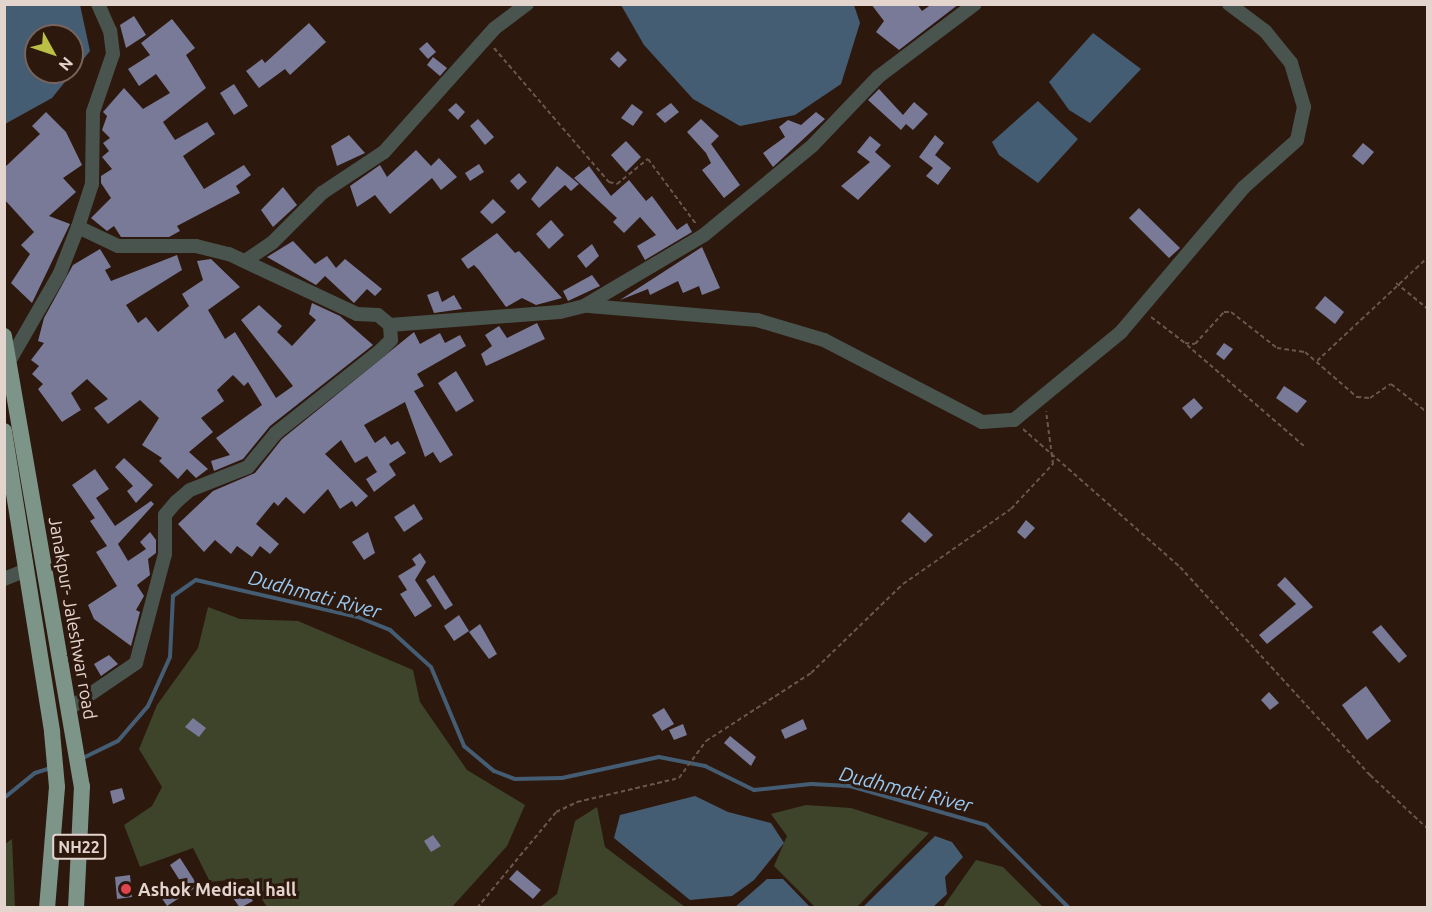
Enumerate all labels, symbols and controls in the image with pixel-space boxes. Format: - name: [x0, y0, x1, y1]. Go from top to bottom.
- north arrow: [24, 24, 84, 84]
- text: N: [56, 54, 77, 75]
- street label: Janakpur- Jaleshwar road: [45, 515, 101, 721]
- water label: Dudhmati River: [246, 565, 384, 623]
- water label: Dudhmati River: [837, 761, 975, 817]
- road number: NH22: [52, 834, 106, 860]
- place label: Ashok Medical hall: [138, 878, 296, 900]
- marker: Ashok Medical hall: [119, 882, 133, 896]

